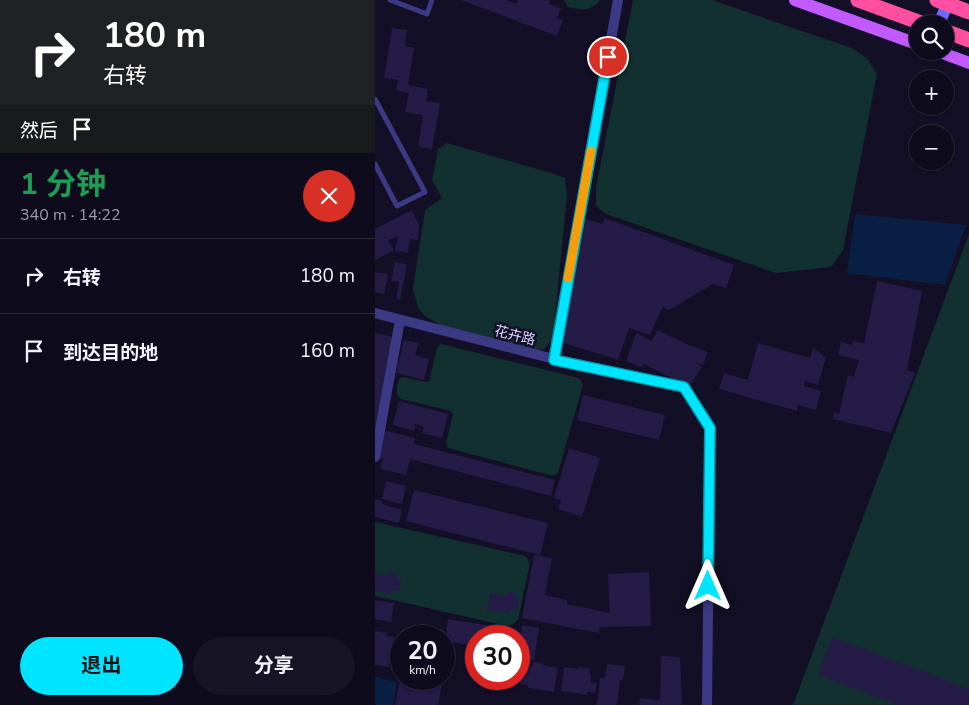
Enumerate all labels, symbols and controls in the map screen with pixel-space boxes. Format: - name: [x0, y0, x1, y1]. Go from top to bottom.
- text: 180 m: [103, 12, 206, 59]
- map controls: [909, 15, 954, 170]
- button: search: [909, 15, 954, 60]
- icon: right: [20, 20, 85, 85]
- pin: [587, 36, 629, 78]
- icon: arrive: [594, 43, 622, 71]
- text: 右转: [103, 61, 147, 91]
- button: +: [909, 70, 954, 115]
- icon: arrive: [68, 115, 96, 143]
- text: 然后: [20, 118, 58, 144]
- button: −: [909, 125, 954, 170]
- text: 1 分钟: [20, 164, 106, 205]
- button: close: [303, 170, 355, 222]
- text: 340 m · 14:22: [20, 204, 121, 226]
- icon: right: [20, 262, 48, 290]
- text: 180 m: [300, 263, 355, 289]
- text: 右转: [63, 265, 101, 291]
- street label: 花卉路: [492, 321, 538, 350]
- icon: arrive: [20, 337, 48, 365]
- text: 160 m: [300, 338, 355, 364]
- text: 到达目的地: [63, 340, 158, 366]
- position arrow: [681, 559, 733, 611]
- speed limit sign: 30: [465, 625, 530, 690]
- text: 20: [407, 634, 438, 668]
- button: 退出: [20, 637, 183, 695]
- button: 分享: [193, 637, 355, 695]
- text: km/h: [409, 662, 436, 678]

